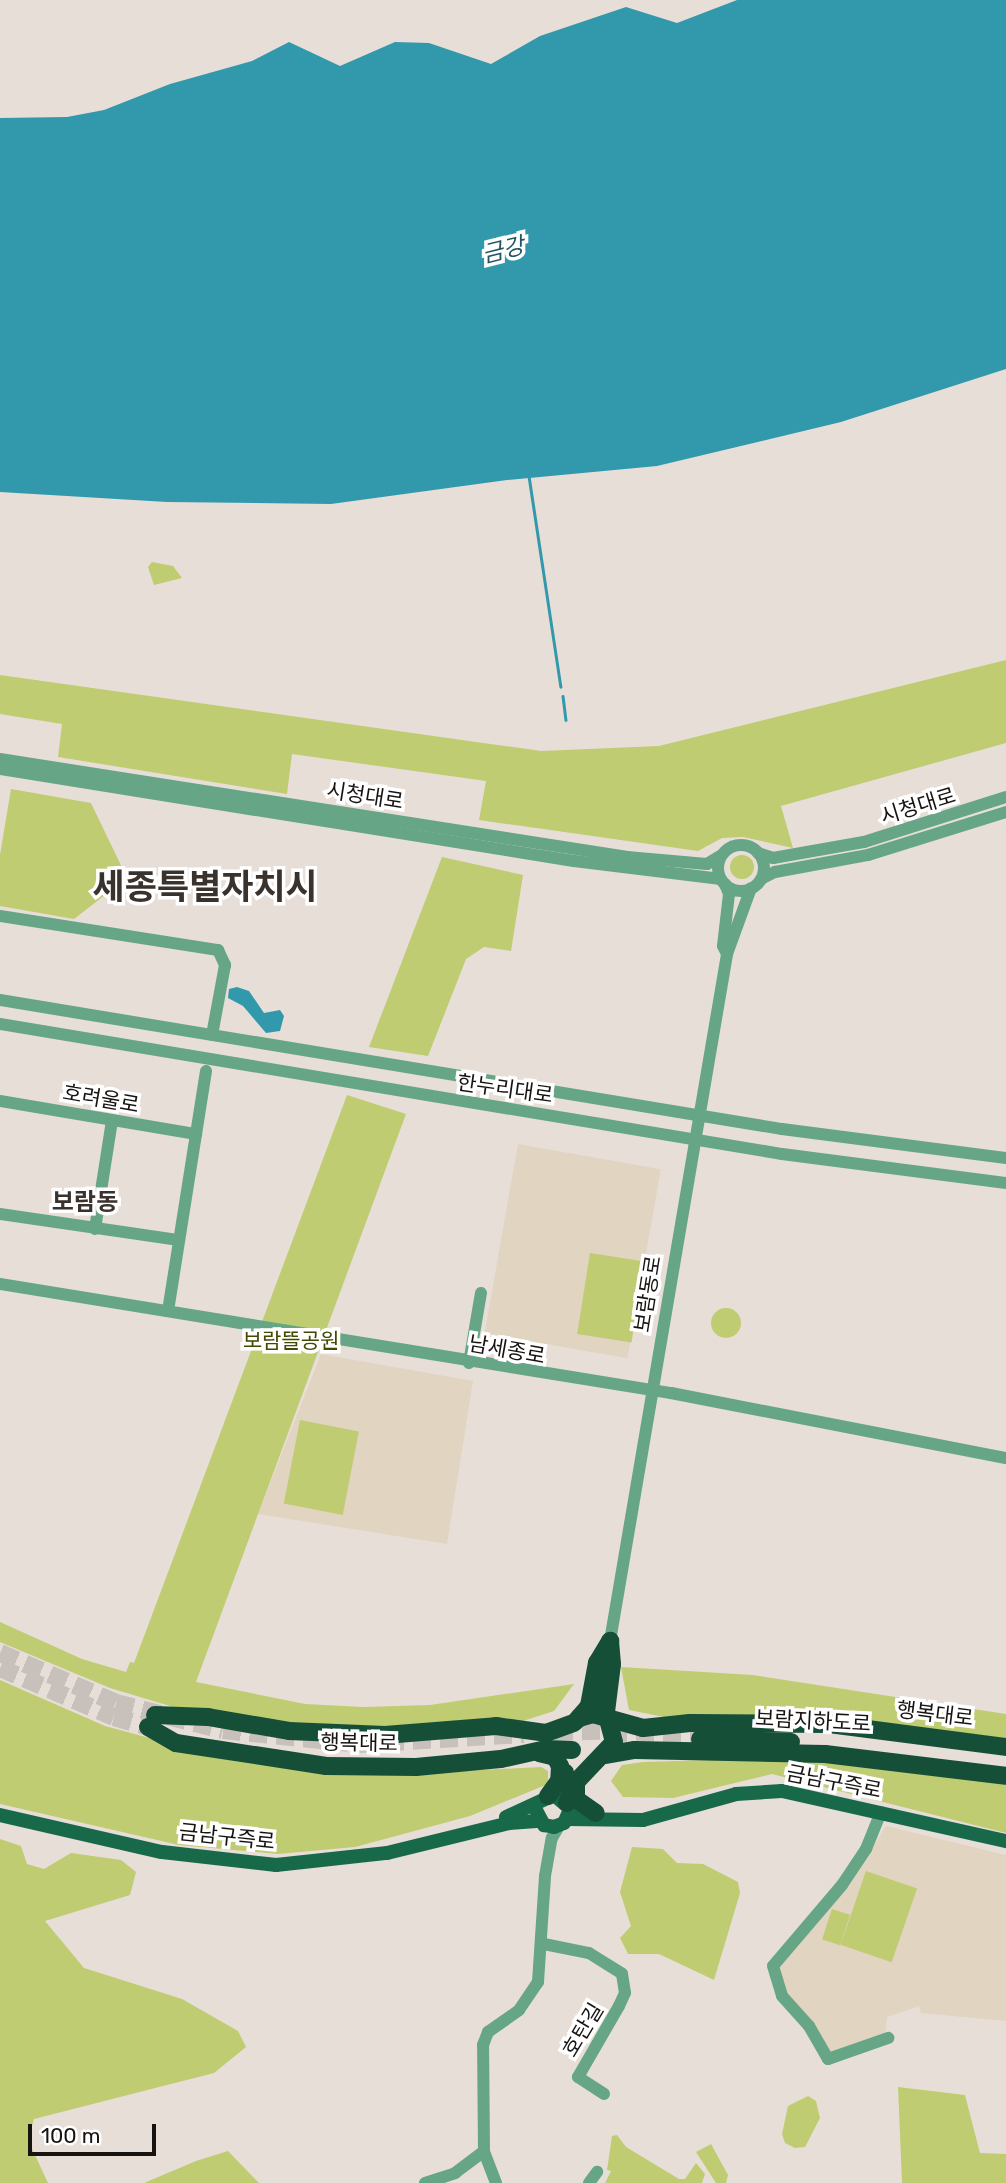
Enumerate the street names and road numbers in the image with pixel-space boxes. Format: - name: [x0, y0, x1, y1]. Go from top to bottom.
- street label: 시청대로: [325, 778, 405, 814]
- street label: 시청대로: [877, 783, 959, 829]
- street label: 한누리대로: [455, 1070, 555, 1108]
- street label: 호려울로: [61, 1080, 141, 1118]
- street label: 보람동로: [630, 1254, 666, 1334]
- street label: 남세종로: [467, 1331, 547, 1369]
- street label: 행복대로: [895, 1697, 975, 1731]
- street label: 보람지하도로: [754, 1705, 872, 1737]
- street label: 행복대로: [320, 1730, 398, 1756]
- street label: 금남구즉로: [784, 1760, 884, 1804]
- street label: 금남구즉로: [178, 1819, 276, 1855]
- street label: 호탄길: [557, 1999, 609, 2061]

